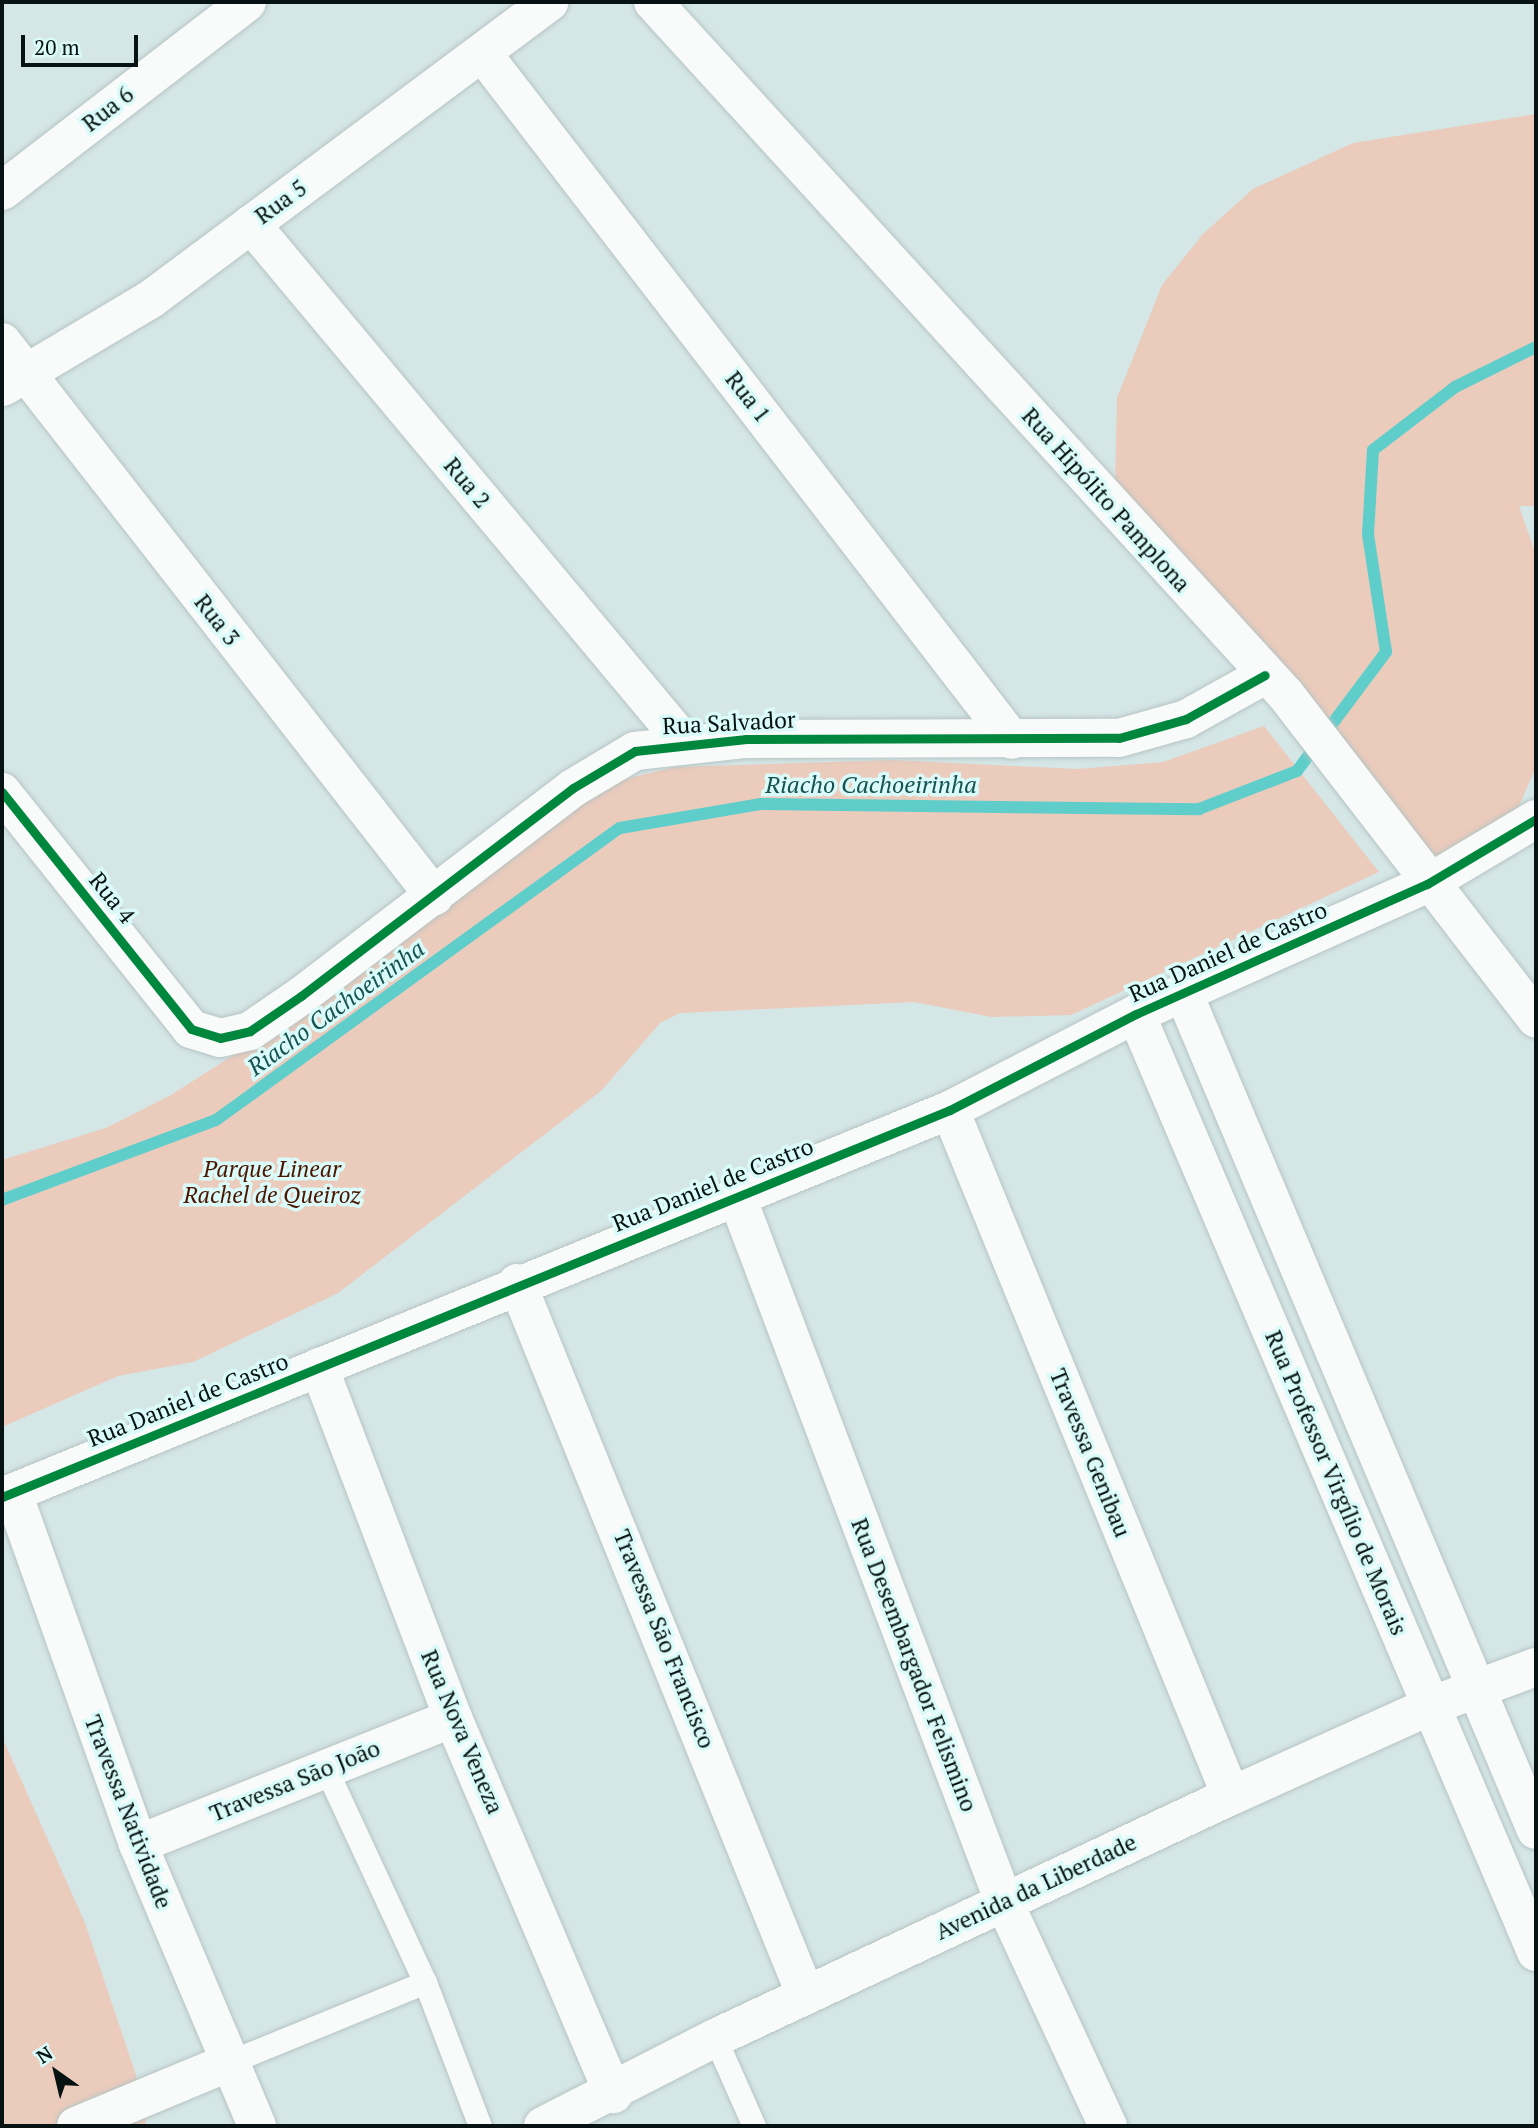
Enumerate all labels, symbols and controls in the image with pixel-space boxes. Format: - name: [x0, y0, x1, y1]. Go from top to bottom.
- scale bar: [24, 21, 142, 65]
- text: 20 m: [34, 33, 80, 61]
- street label: Rua 6: [77, 80, 139, 138]
- street label: Rua 5: [250, 174, 312, 230]
- street label: Rua 1: [719, 366, 777, 428]
- street label: Rua Hipólito Pamplona: [1016, 402, 1196, 598]
- street label: Rua 2: [438, 452, 496, 514]
- street label: Rua 3: [188, 589, 246, 651]
- street label: Rua Salvador: [662, 706, 796, 740]
- water label: Riacho Cachoeirinha: [765, 771, 977, 799]
- street label: Rua 4: [83, 867, 141, 929]
- street label: Rua Daniel de Castro: [1125, 896, 1331, 1008]
- water label: Riacho Cachoeirinha: [242, 934, 430, 1082]
- street label: Rua Daniel de Castro: [609, 1132, 817, 1238]
- park label: Parque Linear Rachel de Queiroz: [183, 1155, 361, 1209]
- street label: Rua Professor Virgílio de Morais: [1259, 1326, 1413, 1640]
- street label: Rua Daniel de Castro: [84, 1347, 292, 1453]
- street label: Travessa Genibau: [1044, 1365, 1136, 1541]
- street label: Rua Desembargador Felismino: [845, 1514, 983, 1816]
- street label: Travessa São Francisco: [607, 1526, 721, 1752]
- street label: Rua Nova Veneza: [415, 1646, 509, 1818]
- street label: Travessa Natividade: [78, 1711, 178, 1913]
- street label: Travessa São João: [206, 1734, 384, 1828]
- street label: Avenida da Liberdade: [931, 1828, 1141, 1946]
- north arrow: [21, 2037, 91, 2107]
- text: N: [31, 2040, 57, 2069]

